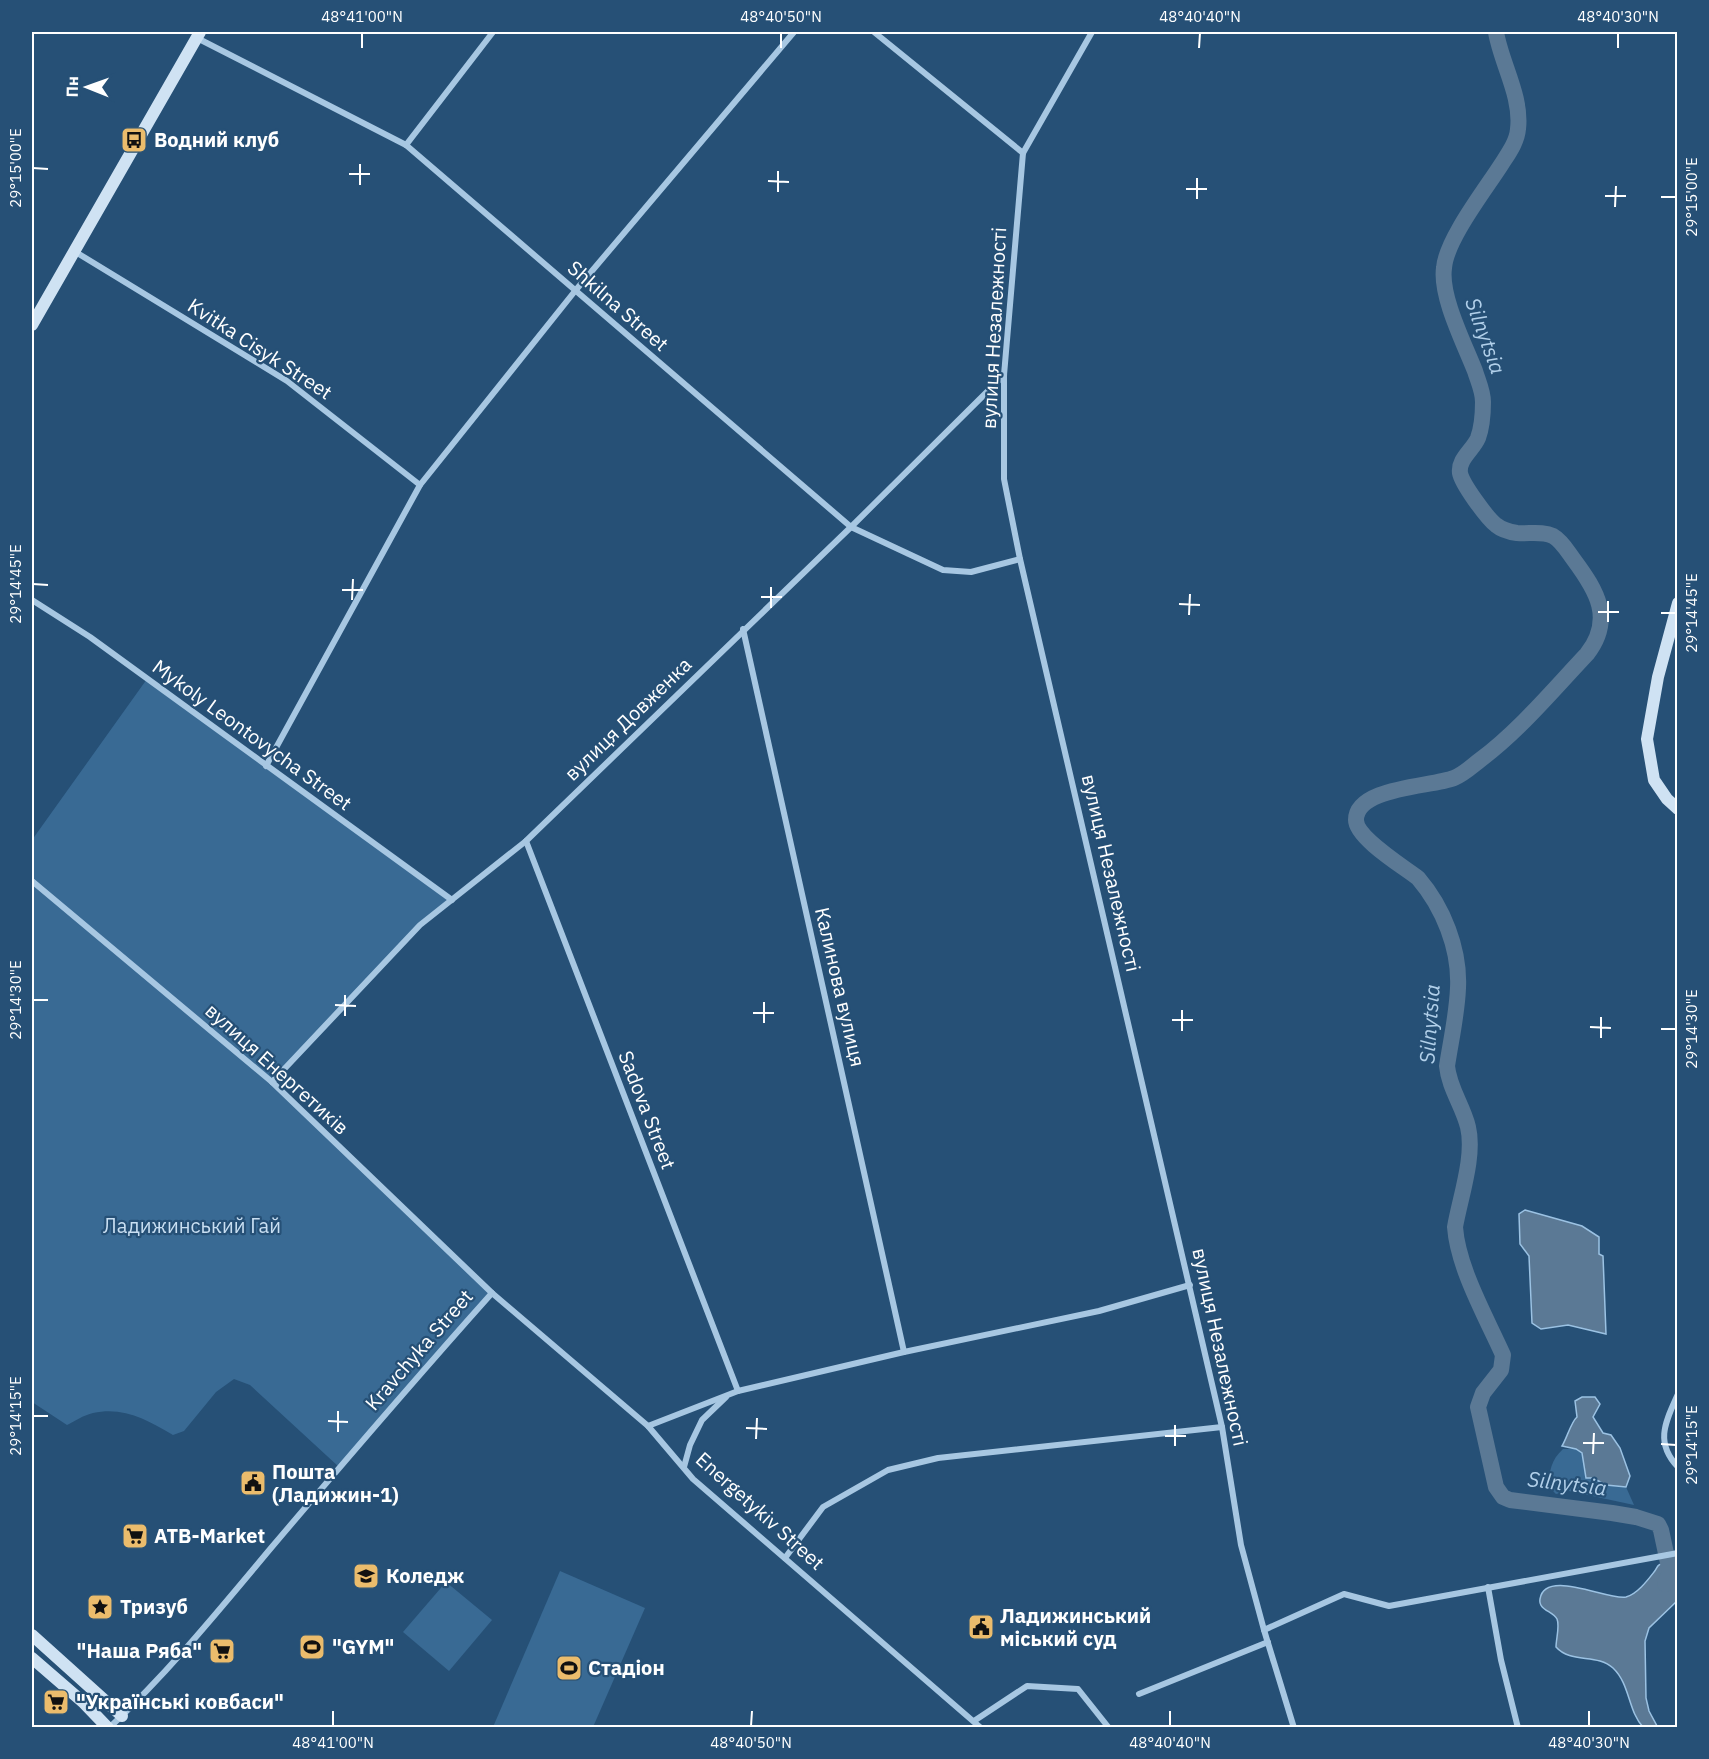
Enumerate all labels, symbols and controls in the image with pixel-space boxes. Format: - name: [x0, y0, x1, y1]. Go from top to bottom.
- text: 48°41'00"N: [321, 7, 403, 26]
- text: 48°40'50"N: [740, 7, 822, 26]
- text: 48°40'40"N: [1159, 7, 1241, 26]
- text: 48°40'30"N: [1577, 7, 1659, 26]
- north arrow: [57, 57, 117, 117]
- text: Пн: [62, 76, 82, 97]
- bus stop icon: Водний клуб: [119, 125, 149, 155]
- place label: Водний клуб: [154, 126, 279, 153]
- text: 29°15'00"E: [6, 128, 25, 208]
- text: 29°15'00"E: [1682, 157, 1701, 237]
- street label: вулиця Незалежності: [975, 226, 1012, 430]
- street label: Shkilna Street: [562, 254, 675, 357]
- street label: Kvitka Cisyk Street: [183, 292, 338, 405]
- water label: Silnytsia: [1459, 294, 1513, 378]
- text: 29°14'45"E: [6, 544, 25, 624]
- text: 29°14'45"E: [1682, 573, 1701, 653]
- street label: вулиця Довженка: [558, 651, 697, 786]
- street label: Mykoly Leontovycha Street: [147, 653, 357, 816]
- street label: вулиця Незалежності: [1076, 771, 1147, 974]
- street label: Калинова вулиця: [809, 904, 872, 1069]
- text: 29°14'30"E: [6, 960, 25, 1040]
- water label: Silnytsia: [1412, 983, 1446, 1065]
- text: 29°14'30"E: [1682, 989, 1701, 1069]
- street label: вулиця Енергетиків: [200, 997, 355, 1140]
- street label: Sadova Street: [612, 1047, 682, 1173]
- park label: Ладижинський Гай: [103, 1212, 281, 1239]
- street label: вулиця Незалежності: [1186, 1245, 1255, 1448]
- street label: Kravchyka Street: [359, 1283, 479, 1416]
- text: 29°14'15"E: [6, 1376, 25, 1456]
- text: 29°14'15"E: [1682, 1405, 1701, 1485]
- street label: Energetykiv Street: [690, 1446, 830, 1576]
- place label: Пошта (Ладижин-1): [272, 1458, 399, 1508]
- water label: Silnytsia: [1526, 1464, 1608, 1502]
- public building icon: Пошта (Ладижин-1): [238, 1468, 268, 1498]
- supermarket icon: ATB-Market: [120, 1521, 150, 1551]
- place label: ATB-Market: [154, 1522, 265, 1549]
- school or university icon: Коледж: [351, 1561, 381, 1591]
- place label: Коледж: [386, 1562, 464, 1589]
- place icon: Тризуб: [85, 1592, 115, 1622]
- place label: Тризуб: [120, 1593, 188, 1620]
- place label: Ладижинський міський суд: [1000, 1602, 1151, 1652]
- public building icon: Ладижинський міський суд: [966, 1612, 996, 1642]
- sports icon: "GYM": [297, 1632, 327, 1662]
- place label: "GYM": [332, 1633, 394, 1660]
- supermarket icon: "Наша Ряба": [207, 1636, 237, 1666]
- place label: "Наша Ряба": [77, 1637, 202, 1664]
- sports icon: Стадіон: [554, 1653, 584, 1683]
- place label: Стадіон: [588, 1654, 665, 1681]
- supermarket icon: "Українські ковбаси": [41, 1687, 71, 1717]
- place label: "Українські ковбаси": [76, 1688, 284, 1715]
- text: 48°41'00"N: [292, 1733, 374, 1752]
- text: 48°40'50"N: [710, 1733, 792, 1752]
- text: 48°40'40"N: [1129, 1733, 1211, 1752]
- text: 48°40'30"N: [1548, 1733, 1630, 1752]

